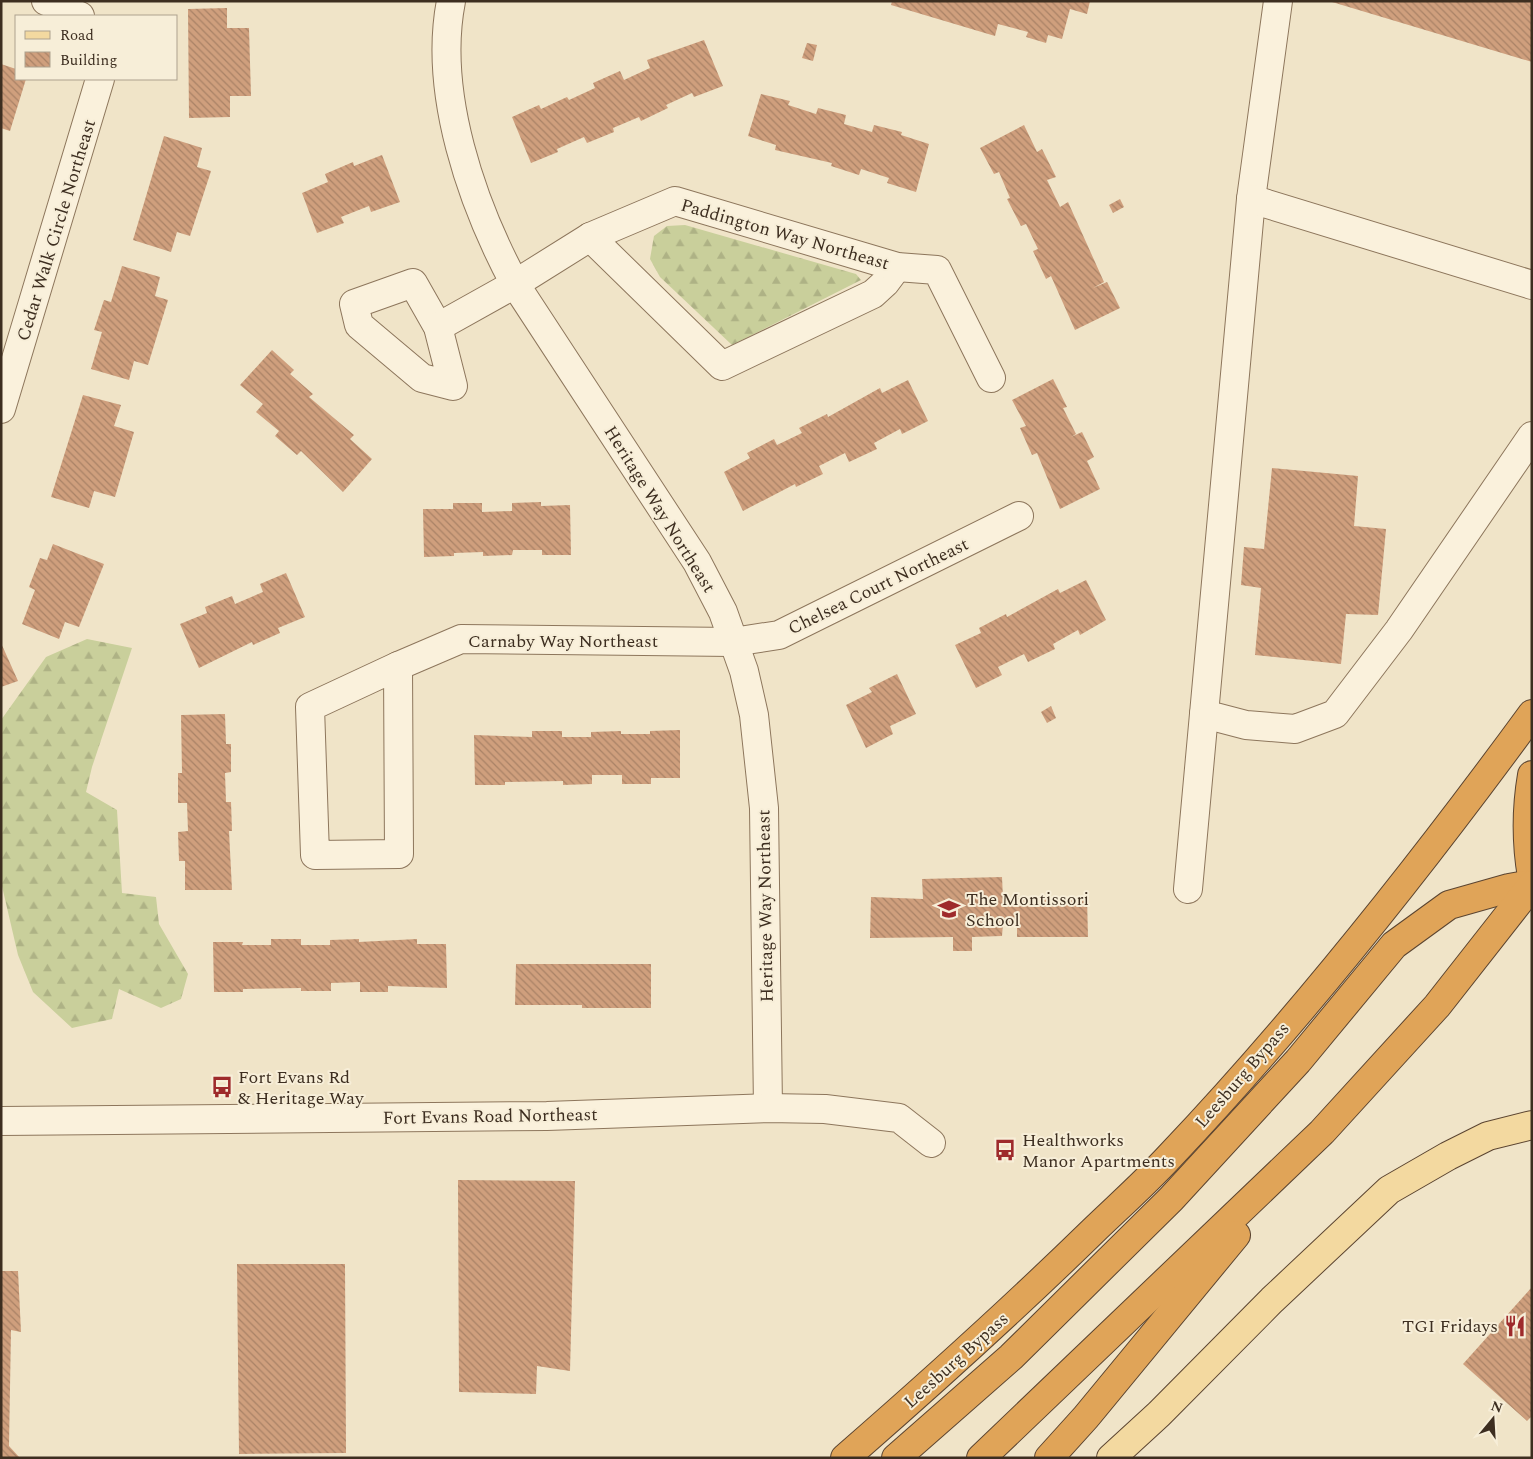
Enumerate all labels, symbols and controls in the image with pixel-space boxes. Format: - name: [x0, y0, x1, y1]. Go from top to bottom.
- legend: [15, 15, 178, 80]
- text: Road: [60, 24, 94, 47]
- text: Building: [60, 49, 117, 72]
- street label: Cedar Walk Circle Northeast: [10, 116, 103, 344]
- street label: Paddington Way Northeast: [677, 192, 892, 277]
- street label: Heritage Way Northeast: [597, 420, 722, 598]
- street label: Chelsea Court Northeast: [783, 531, 973, 642]
- street label: Carnaby Way Northeast: [468, 628, 658, 655]
- street label: Heritage Way Northeast: [750, 809, 781, 1003]
- place label: The Montissori School: [966, 886, 1089, 934]
- school or university icon: The Montissori School: [936, 896, 962, 922]
- street label: Leesburg Bypass: [1189, 1016, 1296, 1134]
- place label: Fort Evans Rd & Heritage Way: [238, 1064, 365, 1112]
- bus stop icon: Fort Evans Rd & Heritage Way: [209, 1074, 235, 1100]
- street label: Fort Evans Road Northeast: [382, 1101, 598, 1132]
- place label: Healthworks Manor Apartments: [1022, 1127, 1175, 1175]
- bus stop icon: Healthworks Manor Apartments: [992, 1137, 1018, 1163]
- street label: Leesburg Bypass: [898, 1306, 1015, 1415]
- place label: TGI Fridays: [1402, 1313, 1498, 1340]
- restaurant icon: TGI Fridays: [1502, 1313, 1528, 1339]
- north arrow: [1468, 1394, 1518, 1444]
- text: N: [1488, 1395, 1506, 1419]

